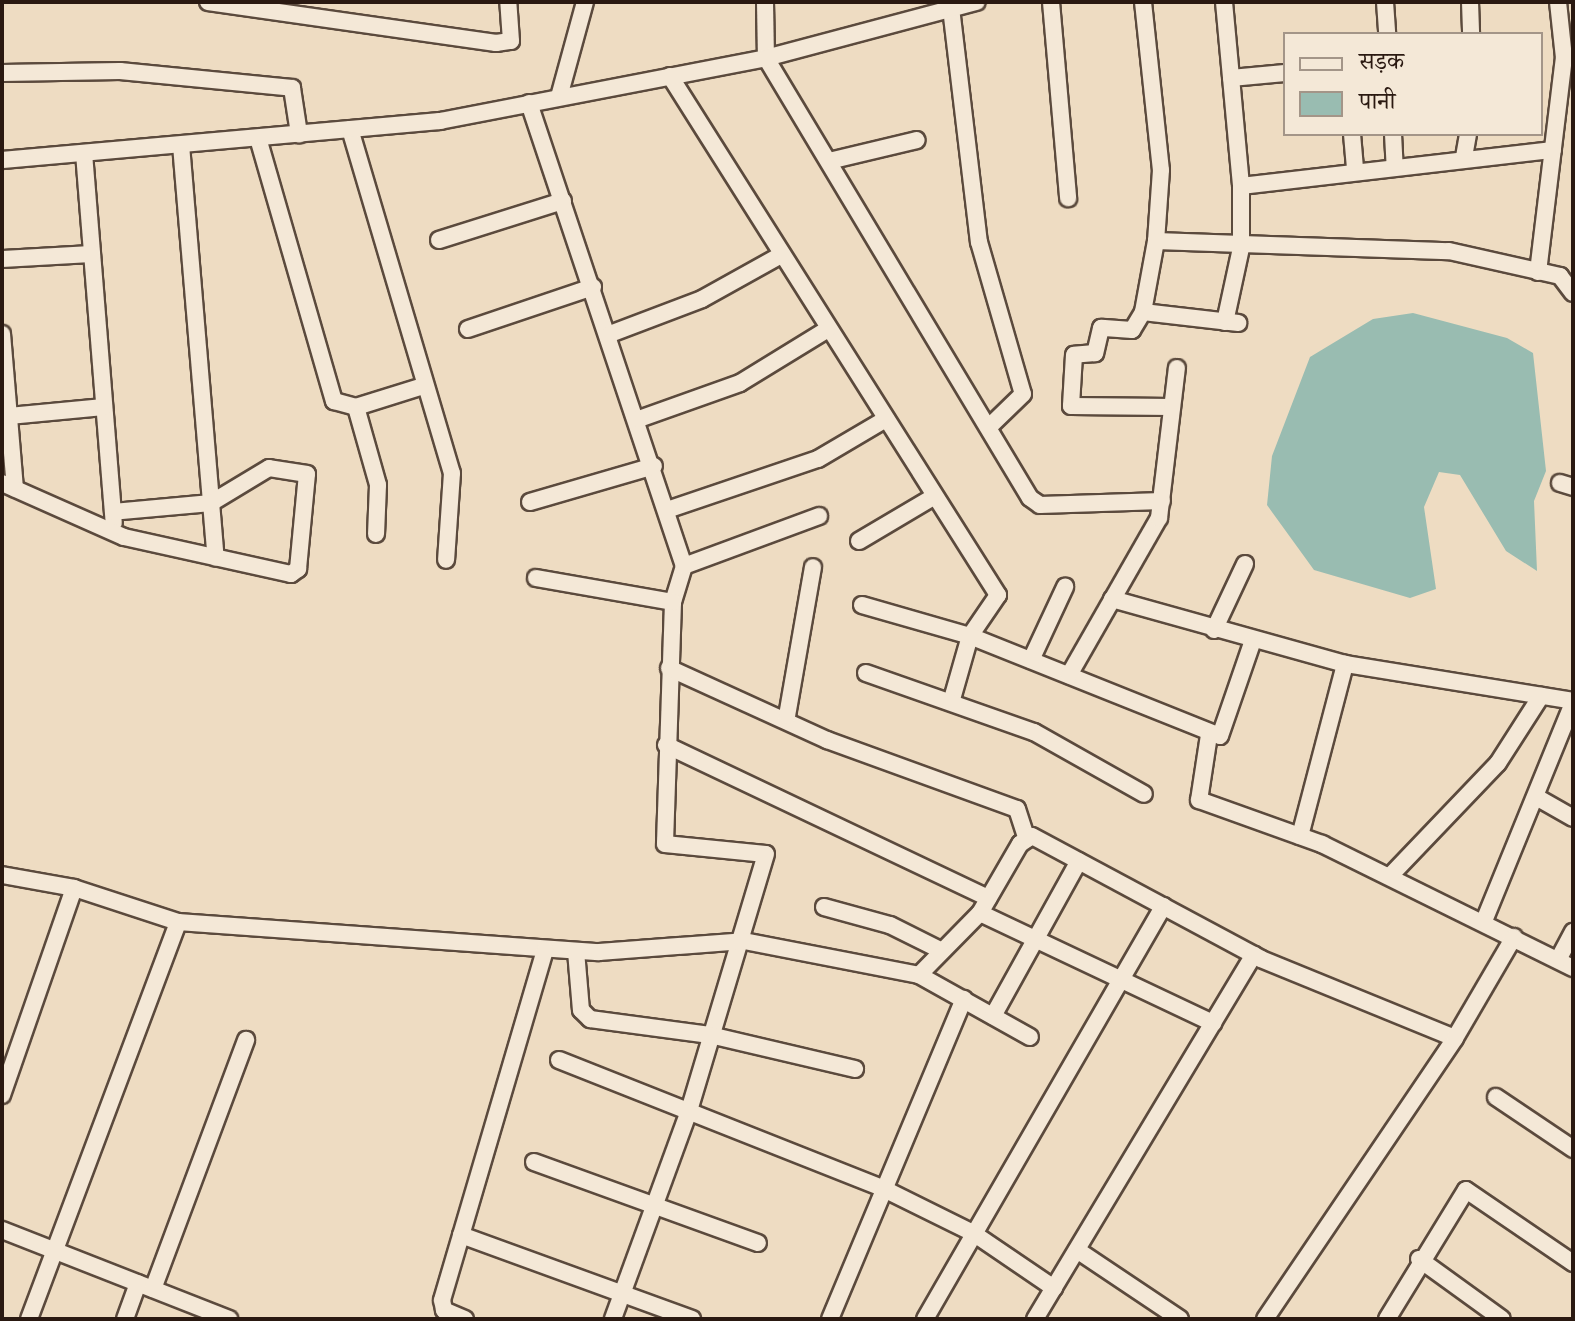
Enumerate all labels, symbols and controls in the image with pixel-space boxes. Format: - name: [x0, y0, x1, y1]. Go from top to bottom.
- legend: [1283, 32, 1543, 136]
- text: सड़क: [1359, 45, 1404, 78]
- text: पानी: [1359, 85, 1396, 118]

